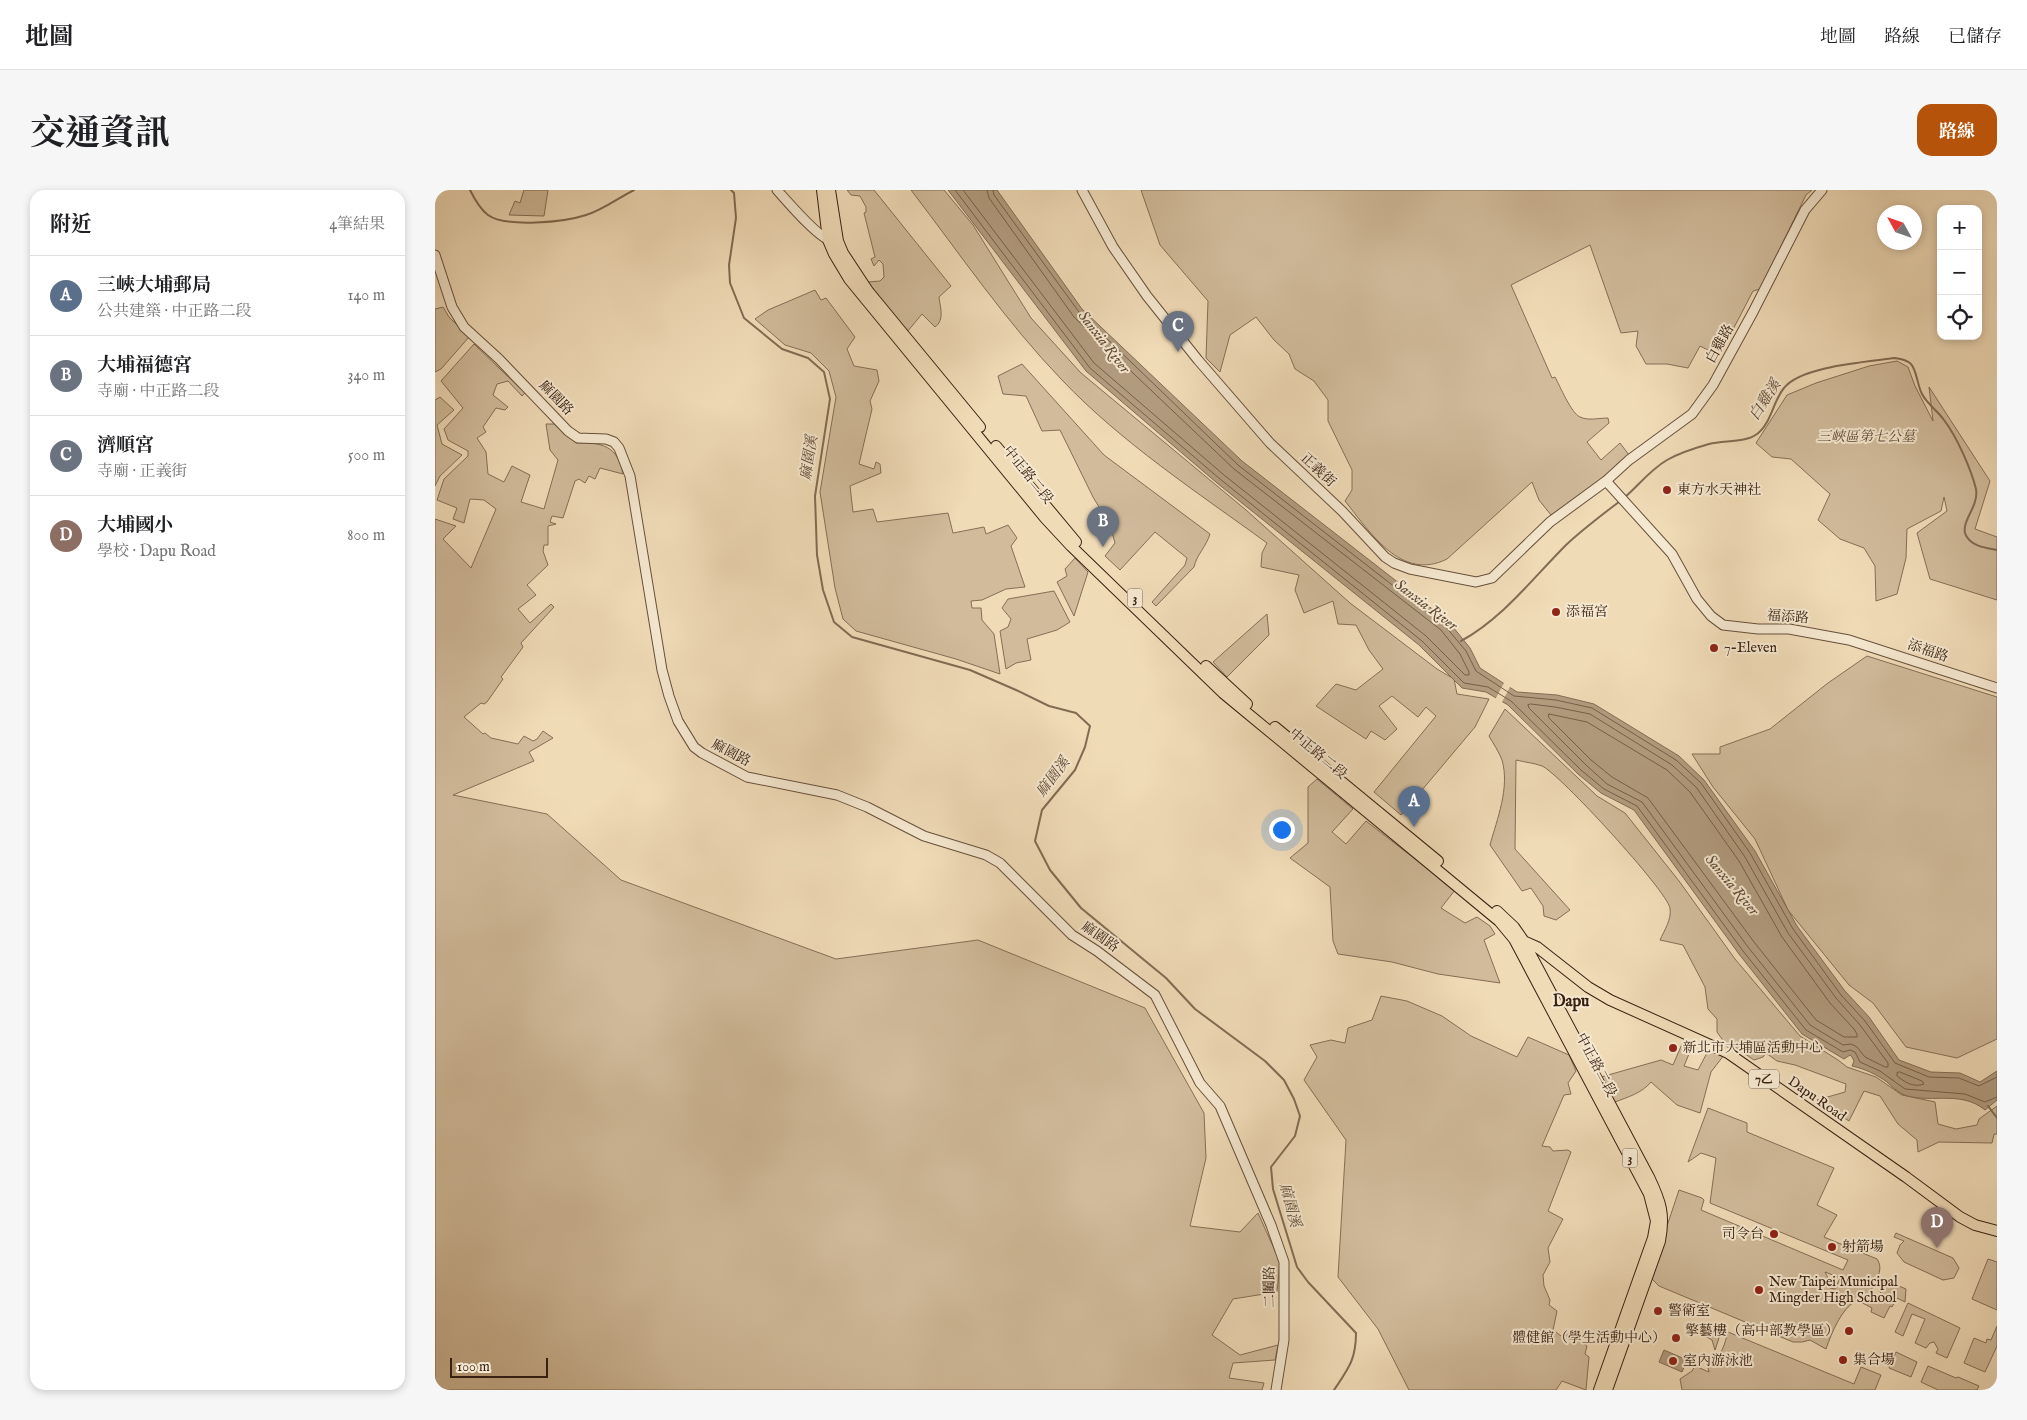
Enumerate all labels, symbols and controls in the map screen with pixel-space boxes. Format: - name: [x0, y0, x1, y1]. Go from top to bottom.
- text: 地圖: [25, 22, 73, 53]
- text: 地圖: [1820, 26, 1856, 49]
- text: 路線: [1884, 26, 1920, 49]
- text: 已儲存: [1948, 26, 2002, 49]
- button: 路線: [1917, 104, 1997, 156]
- text: 交通資訊: [30, 112, 170, 157]
- north arrow: [1877, 205, 1922, 250]
- map controls: [1937, 205, 1982, 340]
- button: +: [1937, 205, 1982, 250]
- text: 附近: [50, 212, 92, 239]
- text: 4筆結果: [329, 215, 385, 235]
- button: −: [1937, 250, 1982, 295]
- text: 三峽大埔郵局: [97, 274, 211, 298]
- text: A: [61, 286, 71, 306]
- text: 140 m: [347, 286, 385, 306]
- button: locate: [1937, 295, 1982, 340]
- text: 公共建築 · 中正路二段: [97, 302, 252, 322]
- water label: Sanxia River: [1074, 307, 1135, 378]
- pin: C: [1162, 311, 1194, 352]
- street label: 白雞路: [1702, 321, 1738, 367]
- text: 大埔福德宮: [97, 354, 192, 378]
- text: B: [61, 366, 71, 386]
- text: 340 m: [347, 366, 385, 386]
- water label: 白雞溪: [1745, 374, 1786, 424]
- street label: 麻園路: [535, 377, 577, 419]
- text: 寺廟 · 中正路二段: [97, 382, 220, 402]
- park label: 三峽區第七公墓: [1817, 428, 1917, 446]
- water label: 麻園溪: [796, 432, 822, 482]
- text: 濟順宮: [97, 434, 154, 458]
- street label: 中正路二段: [999, 442, 1057, 508]
- text: C: [60, 446, 72, 466]
- text: 500 m: [348, 446, 385, 466]
- street label: 正義街: [1297, 449, 1339, 491]
- text: 寺廟 · 正義街: [97, 462, 188, 482]
- place label: 東方水天神社: [1677, 481, 1761, 499]
- marker: 東方水天神社: [1661, 484, 1673, 496]
- pin: B: [1087, 506, 1119, 547]
- text: 大埔國小: [97, 514, 173, 538]
- text: D: [60, 526, 72, 546]
- text: 800 m: [347, 526, 385, 546]
- text: 學校 · Dapu Road: [97, 542, 216, 562]
- water label: Sanxia River: [1391, 575, 1462, 635]
- road number: 3: [1127, 588, 1143, 608]
- place label: 添福宮: [1566, 603, 1608, 621]
- marker: 添福宮: [1550, 606, 1562, 618]
- street label: 福添路: [1766, 607, 1810, 627]
- street label: 添福路: [1905, 636, 1951, 666]
- place label: 7-Eleven: [1724, 639, 1778, 657]
- marker: 7-Eleven: [1708, 642, 1720, 654]
- street label: 中正路二段: [1285, 725, 1351, 783]
- street label: 麻園路: [708, 735, 754, 771]
- water label: 麻園溪: [1032, 752, 1075, 801]
- pin: A: [1398, 786, 1430, 827]
- your location: [1269, 817, 1295, 843]
- water label: Sanxia River: [1701, 851, 1764, 920]
- street label: 麻園路: [1078, 918, 1122, 956]
- district label: Dapu: [1553, 992, 1590, 1012]
- street label: 中正路二段: [1572, 1030, 1620, 1100]
- place label: 新北市大埔區活動中心: [1683, 1039, 1823, 1057]
- marker: 新北市大埔區活動中心: [1667, 1042, 1679, 1054]
- road number: 7乙: [1749, 1070, 1779, 1089]
- street label: Dapu Road: [1784, 1072, 1850, 1126]
- road number: 3: [1623, 1148, 1637, 1168]
- water label: 麻園溪: [1275, 1181, 1306, 1231]
- pin: D: [1921, 1207, 1953, 1248]
- place label: 司令台: [1722, 1225, 1764, 1243]
- marker: 司令台: [1768, 1228, 1780, 1240]
- place label: 射箭場: [1842, 1238, 1884, 1256]
- marker: 射箭場: [1826, 1241, 1838, 1253]
- street label: 二鬮路: [1261, 1266, 1279, 1308]
- place label: New Taipei Municipal Mingder High School: [1769, 1273, 1898, 1307]
- marker: New Taipei Municipal Mingder High School: [1753, 1284, 1765, 1296]
- place label: 警衛室: [1668, 1302, 1710, 1320]
- marker: 警衛室: [1652, 1305, 1664, 1317]
- place label: 擎藝樓（高中部教學區）: [1685, 1322, 1839, 1340]
- marker: 擎藝樓（高中部教學區）: [1843, 1325, 1855, 1337]
- place label: 體健館（學生活動中心）: [1512, 1329, 1666, 1347]
- marker: 體健館（學生活動中心）: [1670, 1332, 1682, 1344]
- place label: 集合場: [1853, 1351, 1895, 1369]
- place label: 室內游泳池: [1683, 1352, 1753, 1370]
- marker: 集合場: [1837, 1354, 1849, 1366]
- scale bar: [450, 1355, 547, 1378]
- marker: 室內游泳池: [1667, 1355, 1679, 1367]
- text: 100 m: [457, 1358, 490, 1376]

